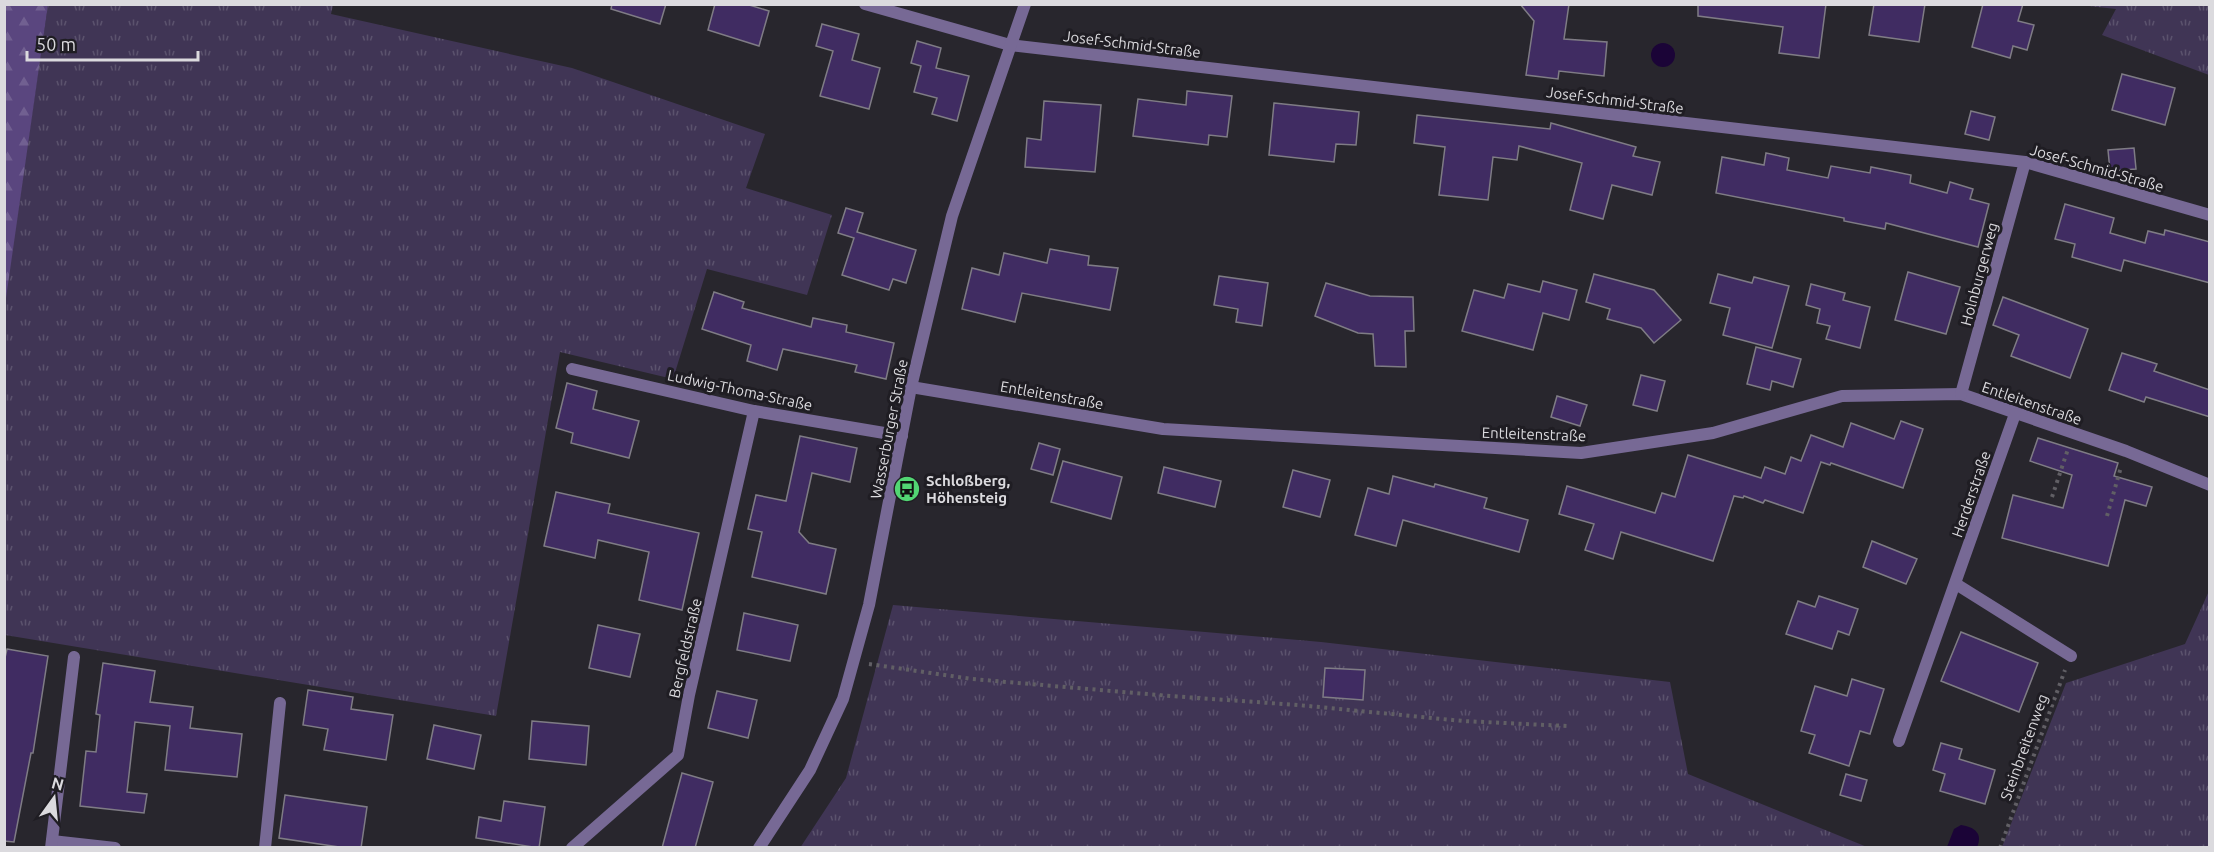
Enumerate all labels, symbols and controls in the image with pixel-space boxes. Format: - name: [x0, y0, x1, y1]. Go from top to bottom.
- scale bar: [27, 24, 198, 62]
- street label: Josef-Schmid-Straße: [1062, 27, 1202, 61]
- text: 50 m: [36, 34, 76, 54]
- street label: Josef-Schmid-Straße: [1545, 83, 1685, 117]
- street label: Josef-Schmid-Straße: [2028, 141, 2166, 195]
- street label: Holnburgerweg: [1957, 221, 2001, 327]
- street label: Wasserburger Straße: [867, 358, 911, 500]
- street label: Ludwig-Thoma-Straße: [666, 366, 814, 414]
- street label: Entleitenstraße: [999, 378, 1105, 412]
- street label: Entleitenstraße: [1980, 378, 2084, 428]
- street label: Entleitenstraße: [1481, 424, 1587, 444]
- street label: Herderstraße: [1948, 449, 1994, 539]
- place label: Schloßberg, Höhensteig: [926, 472, 1010, 506]
- bus stop icon: Schloßberg, Höhensteig: [892, 474, 922, 504]
- street label: Bergfeldstraße: [665, 596, 705, 700]
- street label: Steinbreitenweg: [1997, 692, 2051, 802]
- north arrow: [24, 768, 84, 828]
- text: N: [50, 773, 66, 794]

